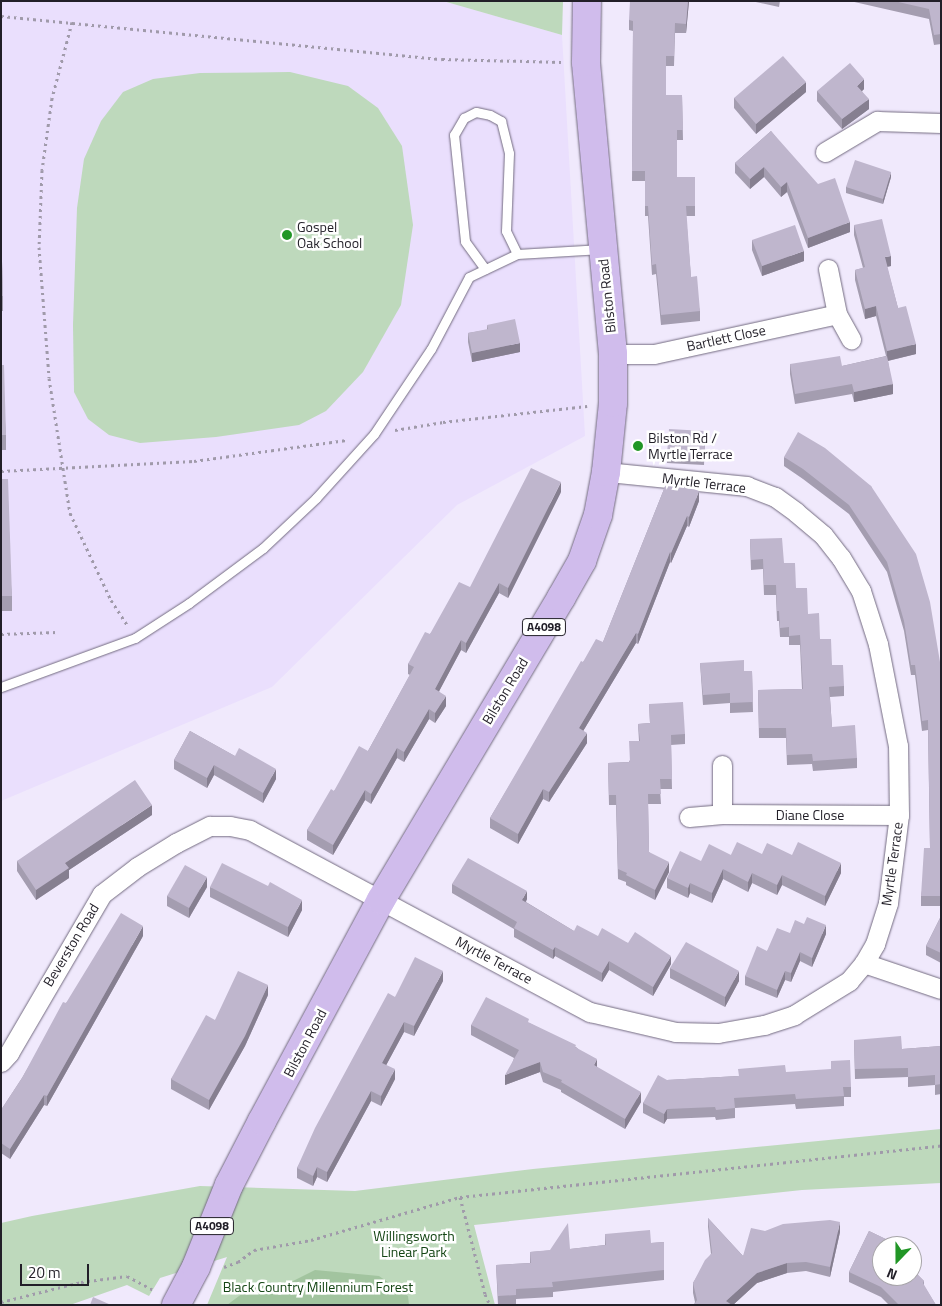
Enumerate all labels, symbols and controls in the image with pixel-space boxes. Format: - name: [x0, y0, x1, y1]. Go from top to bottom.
- place label: Gospel Oak School: [297, 219, 362, 252]
- marker: Gospel Oak School: [281, 229, 293, 241]
- street label: Bilston Road: [595, 258, 619, 334]
- street label: Bartlett Close: [685, 321, 767, 355]
- place label: Bilston Rd / Myrtle Terrace: [648, 430, 733, 462]
- marker: Bilston Rd / Myrtle Terrace: [632, 440, 644, 452]
- street label: Myrtle Terrace: [661, 470, 747, 496]
- road number: A4098: [522, 618, 566, 636]
- street label: Bilston Road: [479, 655, 531, 727]
- street label: Diane Close: [776, 807, 844, 823]
- street label: Myrtle Terrace: [878, 821, 906, 907]
- street label: Beverston Road: [40, 900, 102, 990]
- street label: Myrtle Terrace: [453, 933, 535, 987]
- street label: Bilston Road: [280, 1006, 330, 1080]
- road number: A4098: [190, 1216, 234, 1236]
- park label: Willingsworth Linear Park: [373, 1228, 455, 1260]
- north arrow: [872, 1236, 922, 1286]
- scale bar: [22, 1254, 91, 1286]
- text: 20 m: [28, 1261, 61, 1284]
- text: N: [883, 1263, 900, 1286]
- park label: Black Country Millennium Forest: [223, 1279, 413, 1295]

